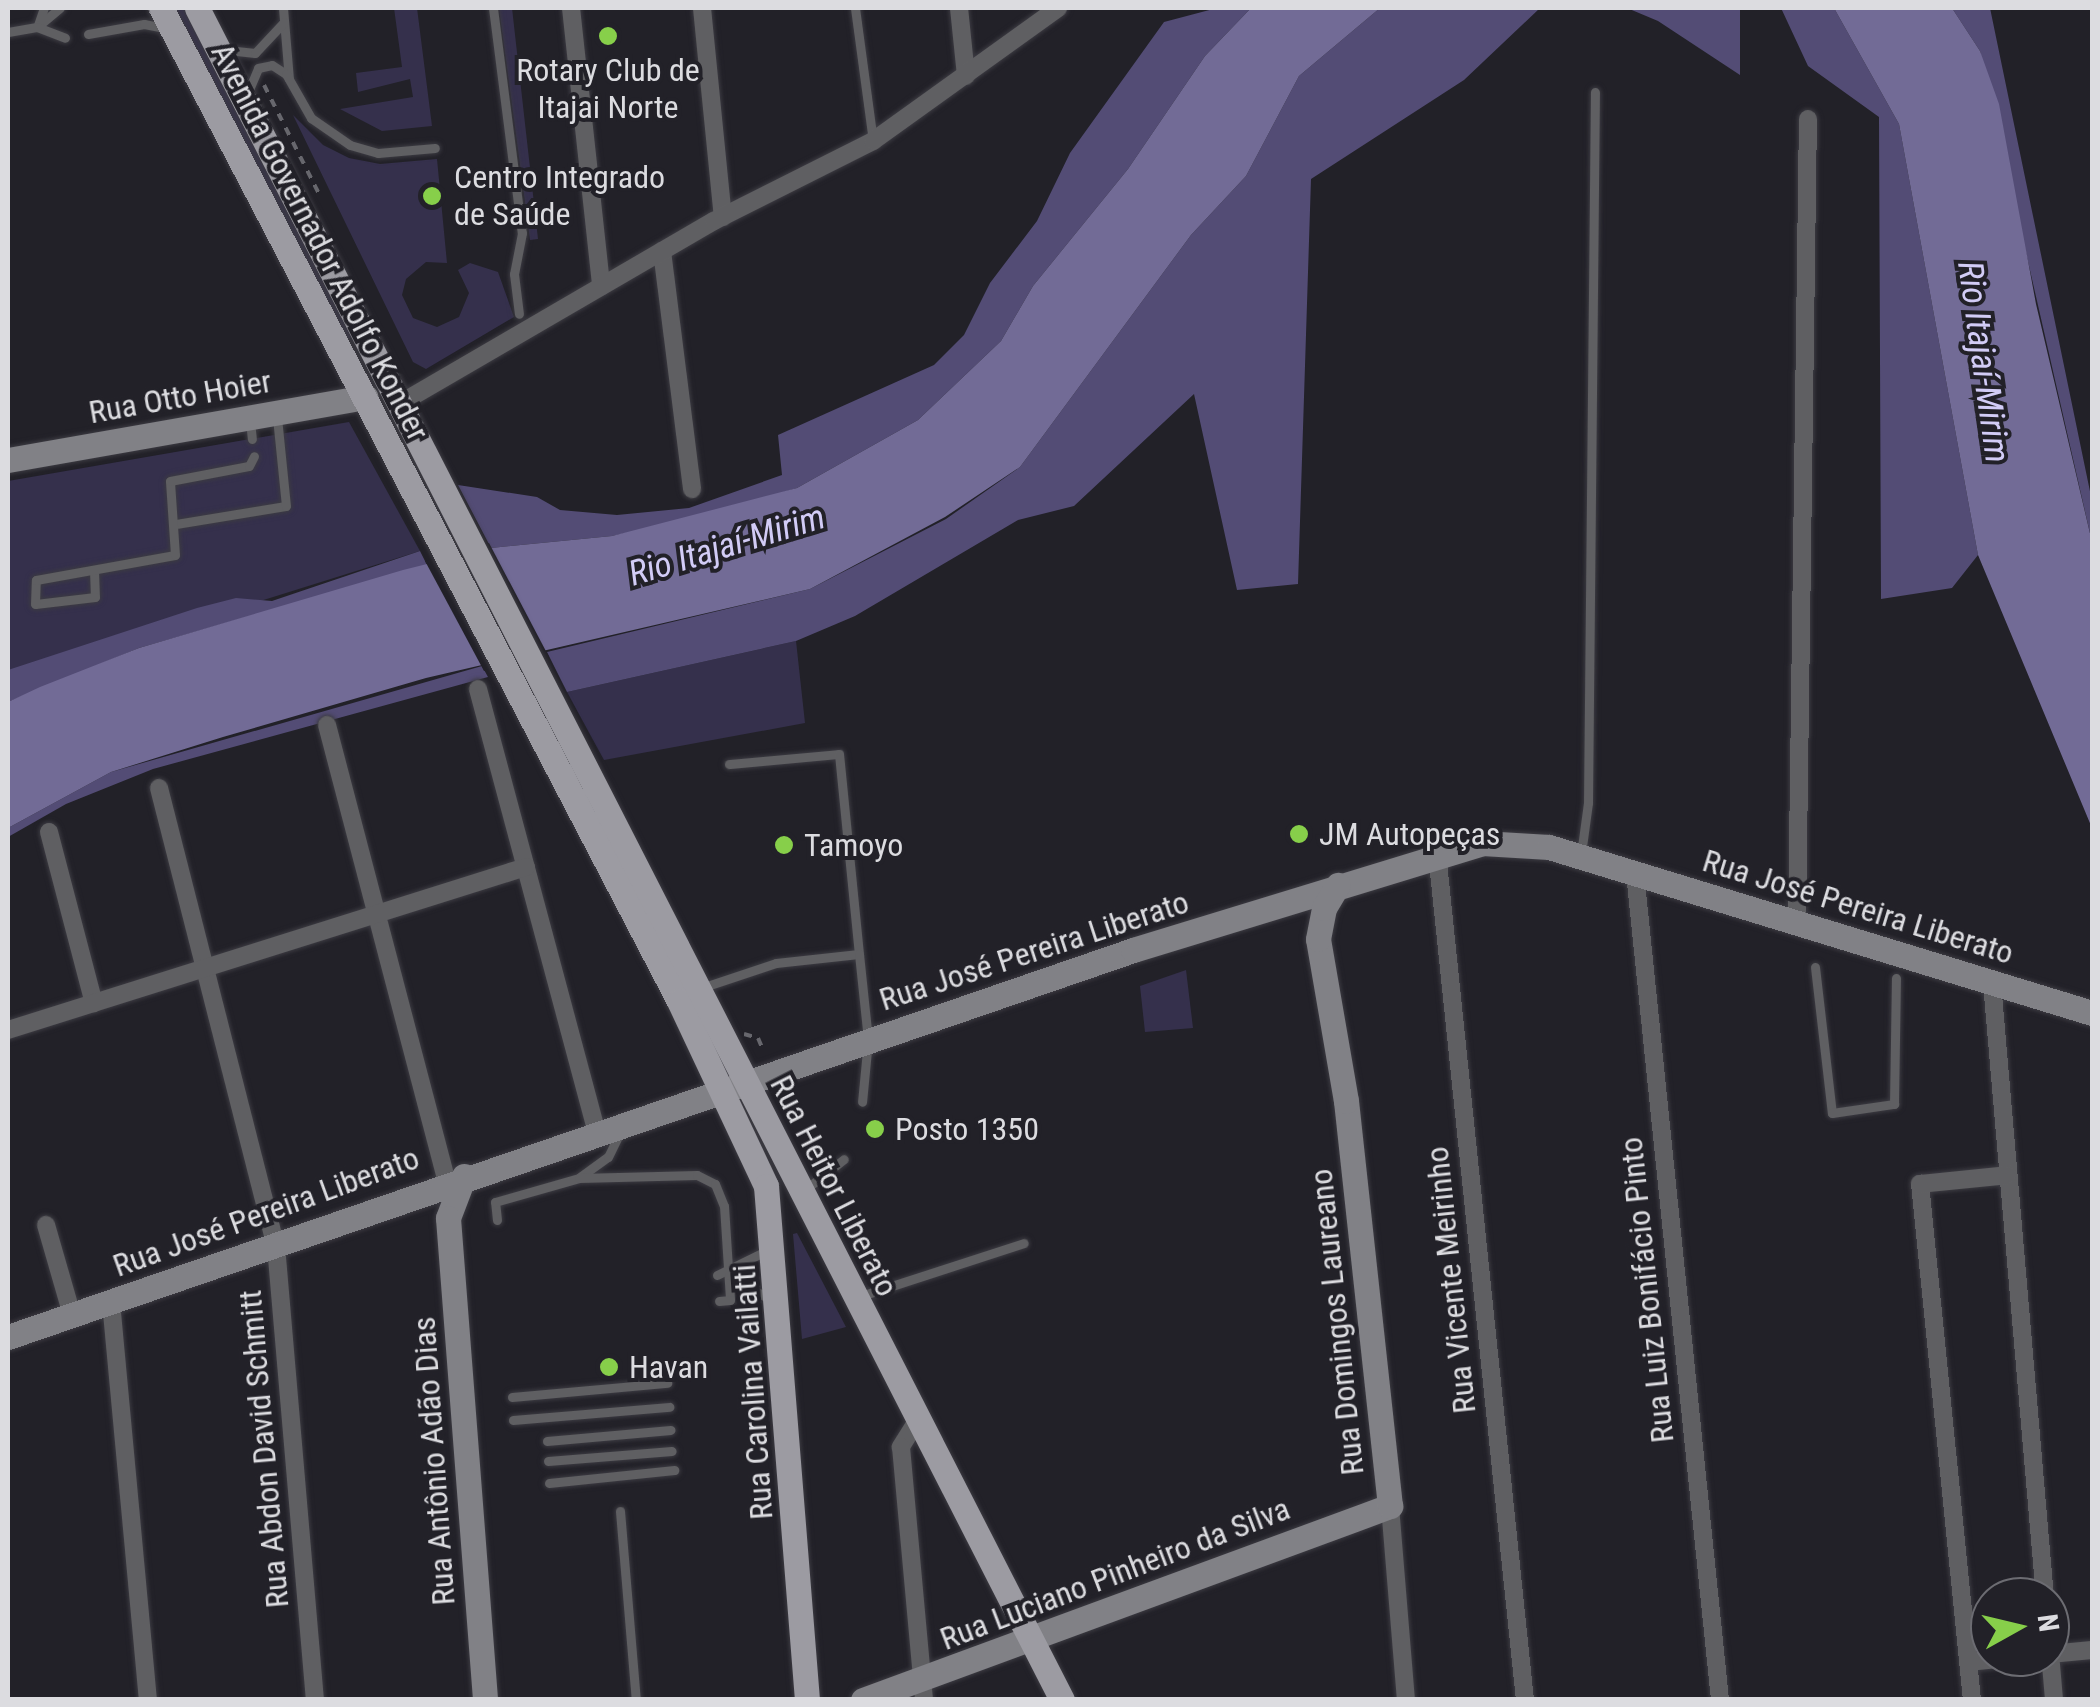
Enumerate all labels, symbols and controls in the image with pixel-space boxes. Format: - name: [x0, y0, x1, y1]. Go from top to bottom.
- marker: Rotary Club de Itajai Norte: [597, 25, 619, 47]
- street label: Avenida Governador Adolfo Konder: [203, 37, 437, 447]
- place label: Rotary Club de Itajai Norte: [516, 52, 700, 127]
- place label: Centro Integrado de Saúde: [454, 159, 665, 234]
- marker: Centro Integrado de Saúde: [419, 183, 445, 209]
- water label: Rio Itajaí-Mirim: [1948, 259, 2018, 465]
- street label: Rua Otto Hoier: [86, 362, 274, 432]
- water label: Rio Itajaí-Mirim: [624, 496, 830, 596]
- place label: JM Autopeças: [1319, 815, 1500, 853]
- marker: JM Autopeças: [1288, 823, 1310, 845]
- place label: Tamoyo: [804, 826, 903, 864]
- marker: Tamoyo: [773, 834, 795, 856]
- street label: Rua José Pereira Liberato: [1698, 841, 2018, 973]
- street label: Rua José Pereira Liberato: [875, 883, 1193, 1019]
- street label: Rua Heitor Liberato: [762, 1069, 906, 1303]
- place label: Posto 1350: [895, 1110, 1039, 1148]
- marker: Posto 1350: [864, 1118, 886, 1140]
- street label: Rua Luiz Bonifácio Pinto: [1612, 1135, 1682, 1445]
- street label: Rua José Pereira Liberato: [108, 1139, 424, 1285]
- street label: Rua Vicente Meirinho: [1418, 1145, 1484, 1415]
- street label: Rua Domingos Laureano: [1302, 1167, 1372, 1477]
- street label: Rua Carolina Vailatti: [725, 1263, 781, 1521]
- street label: Rua Abdon David Schmitt: [231, 1288, 297, 1610]
- street label: Rua Antônio Adão Dias: [405, 1315, 463, 1607]
- place label: Havan: [629, 1348, 708, 1386]
- marker: Havan: [598, 1356, 620, 1378]
- street label: Rua Luciano Pinheiro da Silva: [935, 1490, 1295, 1658]
- north arrow: [1970, 1577, 2070, 1677]
- text: N: [2031, 1612, 2066, 1634]

